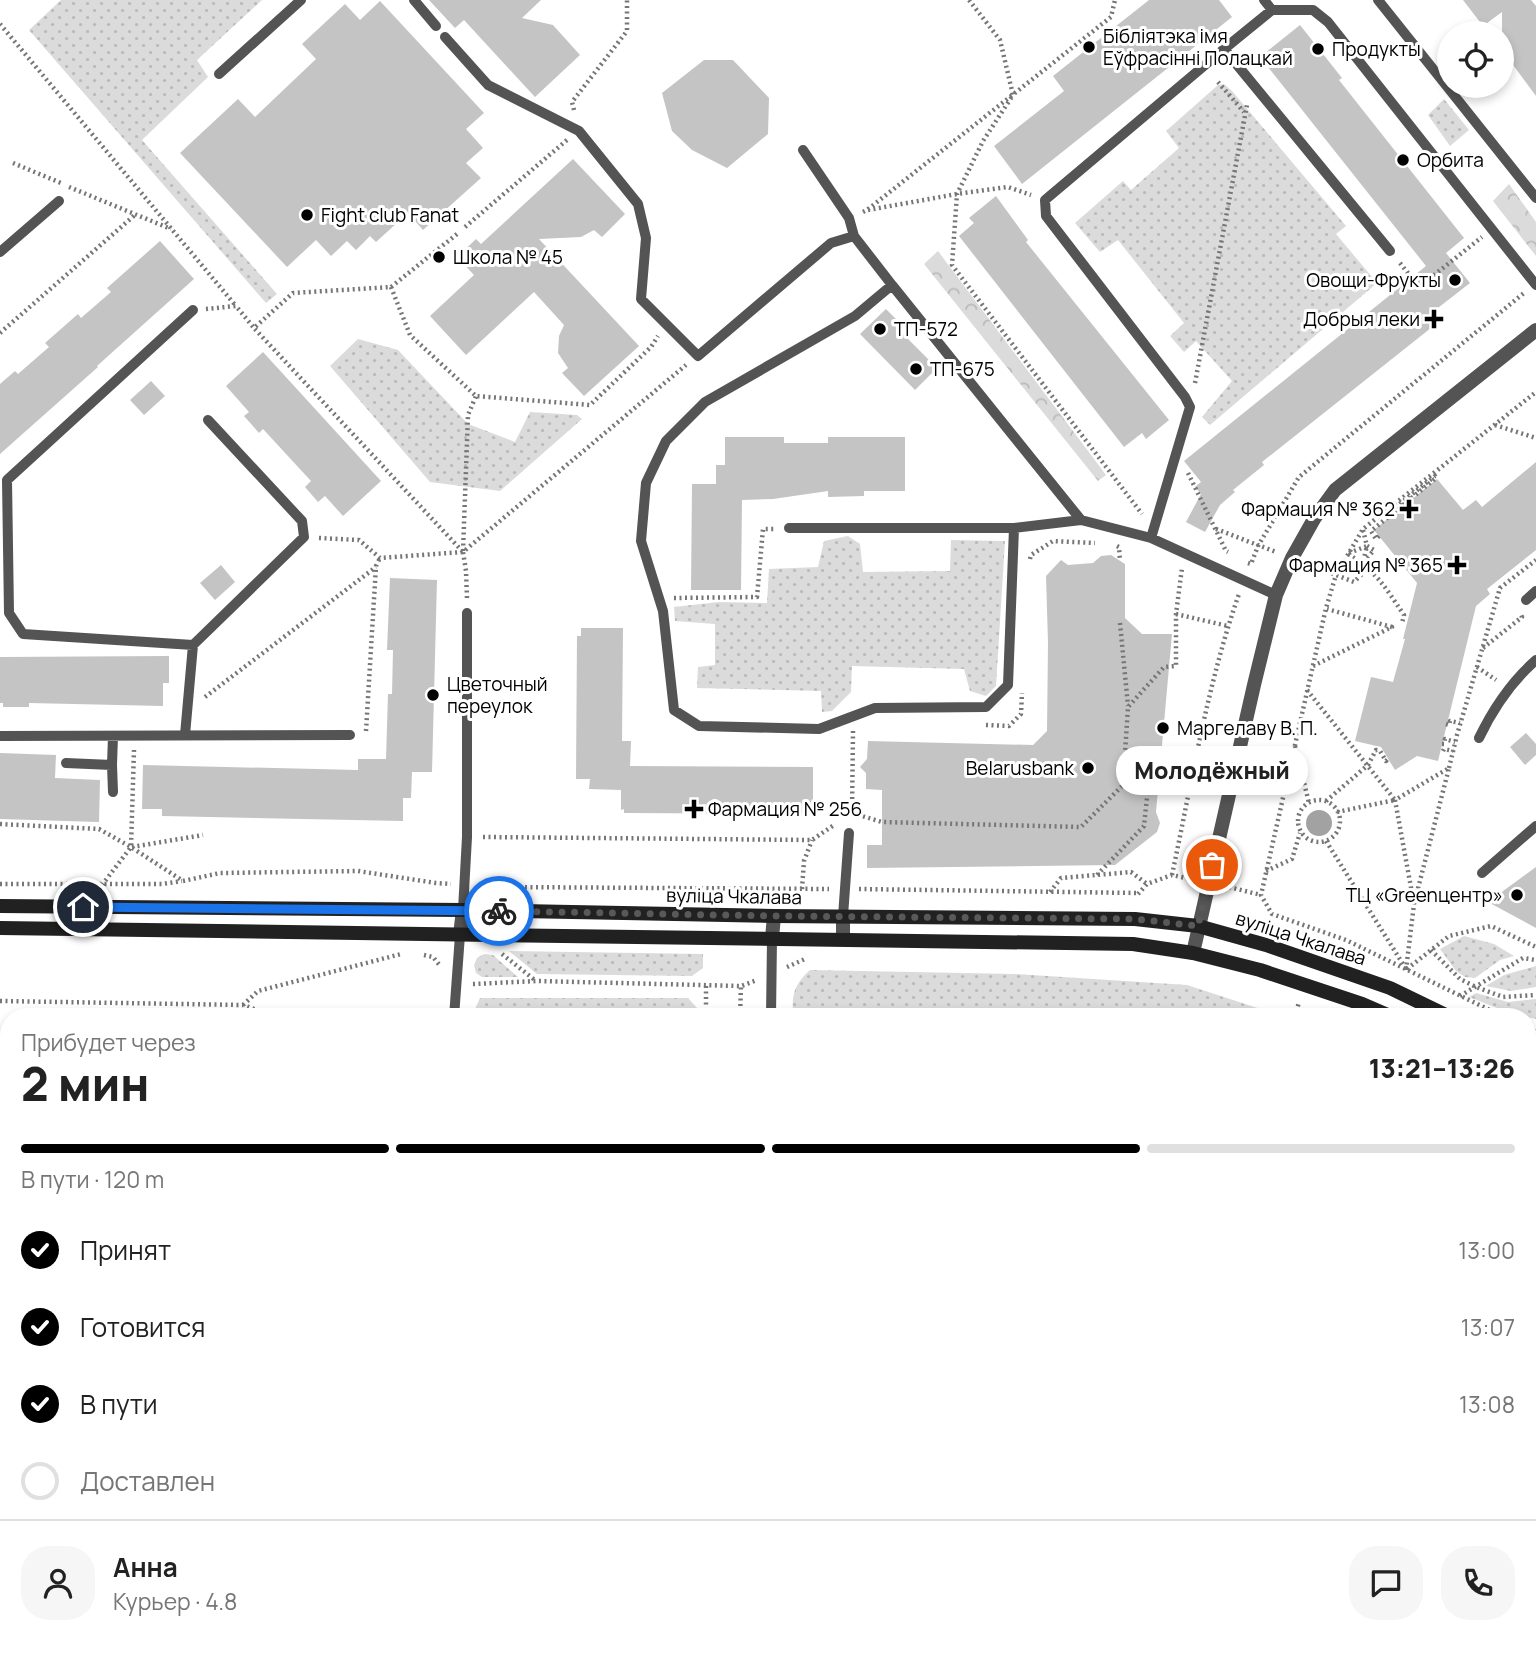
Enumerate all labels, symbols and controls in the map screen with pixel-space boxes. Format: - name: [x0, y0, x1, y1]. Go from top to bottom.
- map controls: [1437, 21, 1514, 98]
- button: locate: [1437, 21, 1514, 98]
- place label: Бібліятэка імя Еўфрасінні Полацкай: [1103, 23, 1293, 71]
- place label: Продукты: [1332, 36, 1421, 62]
- marker: Бібліятэка імя Еўфрасінні Полацкай: [1081, 39, 1097, 55]
- marker: Продукты: [1310, 41, 1326, 57]
- place label: Орбита: [1417, 147, 1484, 173]
- marker: Орбита: [1395, 152, 1411, 168]
- place label: Fight club Fanat: [321, 202, 459, 228]
- marker: Fight club Fanat: [299, 207, 315, 223]
- place label: Школа № 45: [453, 244, 563, 270]
- marker: Школа № 45: [431, 249, 447, 265]
- place label: Овощи-Фрукты: [1306, 267, 1441, 293]
- marker: Овощи-Фрукты: [1447, 272, 1463, 288]
- place label: Добрыя леки: [1303, 306, 1420, 332]
- marker: Добрыя леки: [1426, 311, 1442, 327]
- place label: ТП-572: [894, 316, 958, 342]
- marker: ТП-572: [872, 321, 888, 337]
- place label: ТП-675: [930, 356, 995, 382]
- marker: ТП-675: [908, 361, 924, 377]
- place label: Фармация № 362: [1241, 496, 1395, 522]
- marker: Фармация № 362: [1401, 501, 1417, 517]
- place label: Фармация № 365: [1289, 552, 1443, 578]
- marker: Фармация № 365: [1449, 557, 1465, 573]
- place label: Цветочный переулок: [447, 671, 548, 719]
- marker: Цветочный переулок: [425, 687, 441, 703]
- place label: Маргелаву В. П.: [1177, 715, 1318, 741]
- marker: Маргелаву В. П.: [1155, 720, 1171, 736]
- callout: Молодёжный: [1116, 746, 1308, 795]
- text: Молодёжный: [1134, 754, 1290, 786]
- place label: Belarusbank: [966, 755, 1075, 781]
- marker: Belarusbank: [1080, 760, 1096, 776]
- place label: Фармация № 256: [708, 796, 862, 822]
- marker: Фармация № 256: [686, 801, 702, 817]
- pin: [1182, 835, 1242, 895]
- icon: bag: [1193, 846, 1231, 884]
- courier: [464, 876, 534, 946]
- pin: [53, 877, 113, 937]
- street label: вуліца Чкалава: [666, 882, 802, 910]
- place label: ТЦ «Greenцентр»: [1346, 882, 1503, 908]
- marker: ТЦ «Greenцентр»: [1509, 887, 1525, 903]
- icon: home: [64, 888, 102, 926]
- icon: bike: [480, 892, 518, 930]
- street label: вуліца Чкалава: [1232, 905, 1370, 971]
- text: Прибудет через: [21, 1026, 196, 1058]
- text: 13:21–13:26: [1369, 1050, 1515, 1086]
- text: 2 мин: [21, 1052, 149, 1115]
- text: В пути · 120 m: [21, 1163, 164, 1195]
- icon: check: [21, 1231, 59, 1269]
- text: Принят: [80, 1232, 171, 1268]
- text: 13:00: [1458, 1234, 1515, 1266]
- icon: check: [21, 1308, 59, 1346]
- text: Готовится: [80, 1309, 205, 1345]
- text: 13:07: [1461, 1311, 1515, 1343]
- icon: check: [21, 1385, 59, 1423]
- text: В пути: [80, 1386, 158, 1422]
- text: 13:08: [1459, 1388, 1515, 1420]
- text: Доставлен: [80, 1463, 215, 1499]
- button: person: [21, 1546, 95, 1620]
- button: chat: [1349, 1546, 1423, 1620]
- button: phone: [1441, 1546, 1515, 1620]
- text: Анна: [113, 1549, 178, 1585]
- text: Курьер · 4.8: [113, 1585, 237, 1617]

